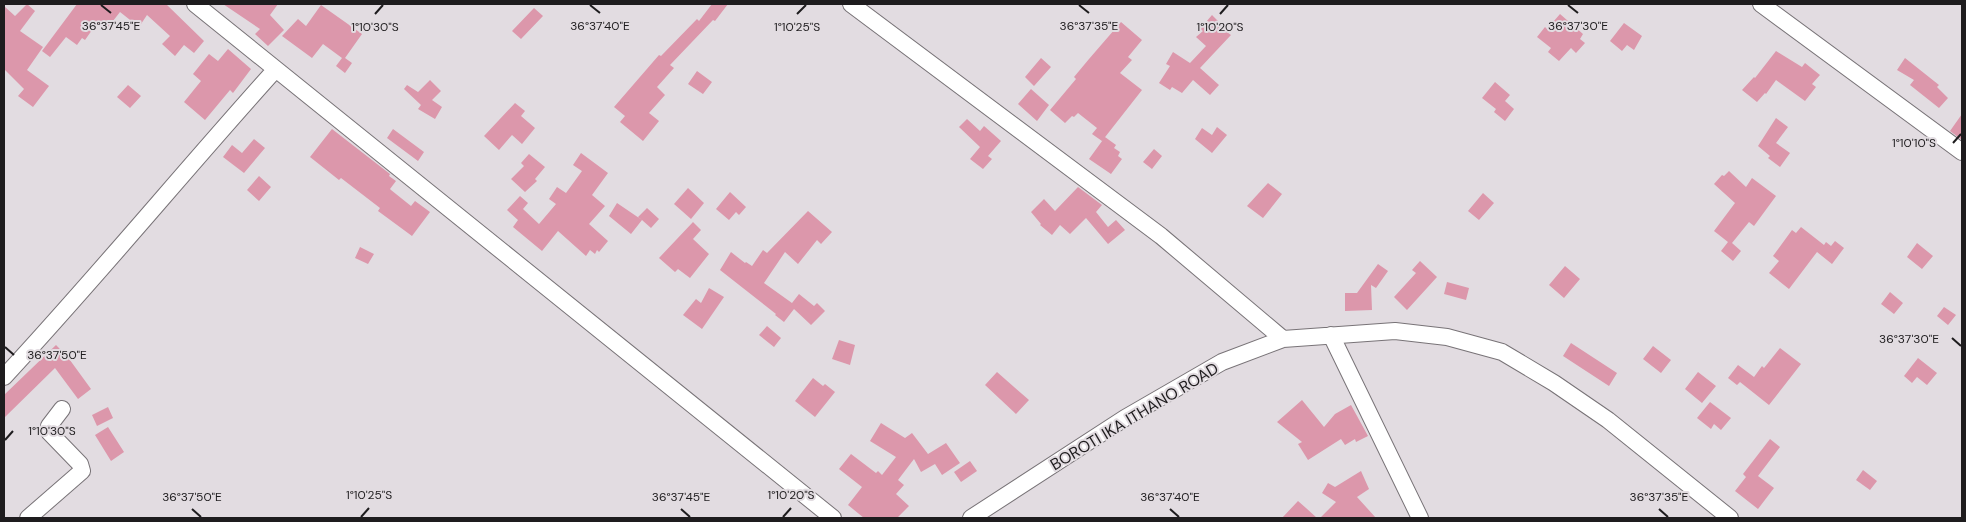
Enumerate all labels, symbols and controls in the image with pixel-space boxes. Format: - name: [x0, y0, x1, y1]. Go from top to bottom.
- text: 36°37'45"E: [82, 18, 140, 34]
- text: 36°37'40"E: [570, 18, 630, 34]
- text: 36°37'35"E: [1060, 18, 1119, 34]
- text: 36°37'30"E: [1548, 18, 1608, 34]
- text: 1°10'30"S: [351, 19, 399, 35]
- text: 1°10'25"S: [774, 19, 820, 35]
- text: 1°10'20"S: [1196, 19, 1244, 35]
- text: 1°10'10"S: [1892, 135, 1936, 151]
- text: 36°37'30"E: [1879, 331, 1939, 347]
- text: 36°37'50"E: [27, 347, 87, 363]
- street label: BOROTI IKA ITHANO ROAD: [1046, 358, 1222, 475]
- text: 1°10'30"S: [28, 423, 76, 439]
- text: 1°10'25"S: [346, 487, 392, 503]
- text: 1°10'20"S: [767, 487, 815, 503]
- text: 36°37'50"E: [162, 489, 222, 505]
- text: 36°37'45"E: [652, 489, 710, 505]
- text: 36°37'40"E: [1140, 489, 1200, 505]
- text: 36°37'35"E: [1630, 489, 1689, 505]

